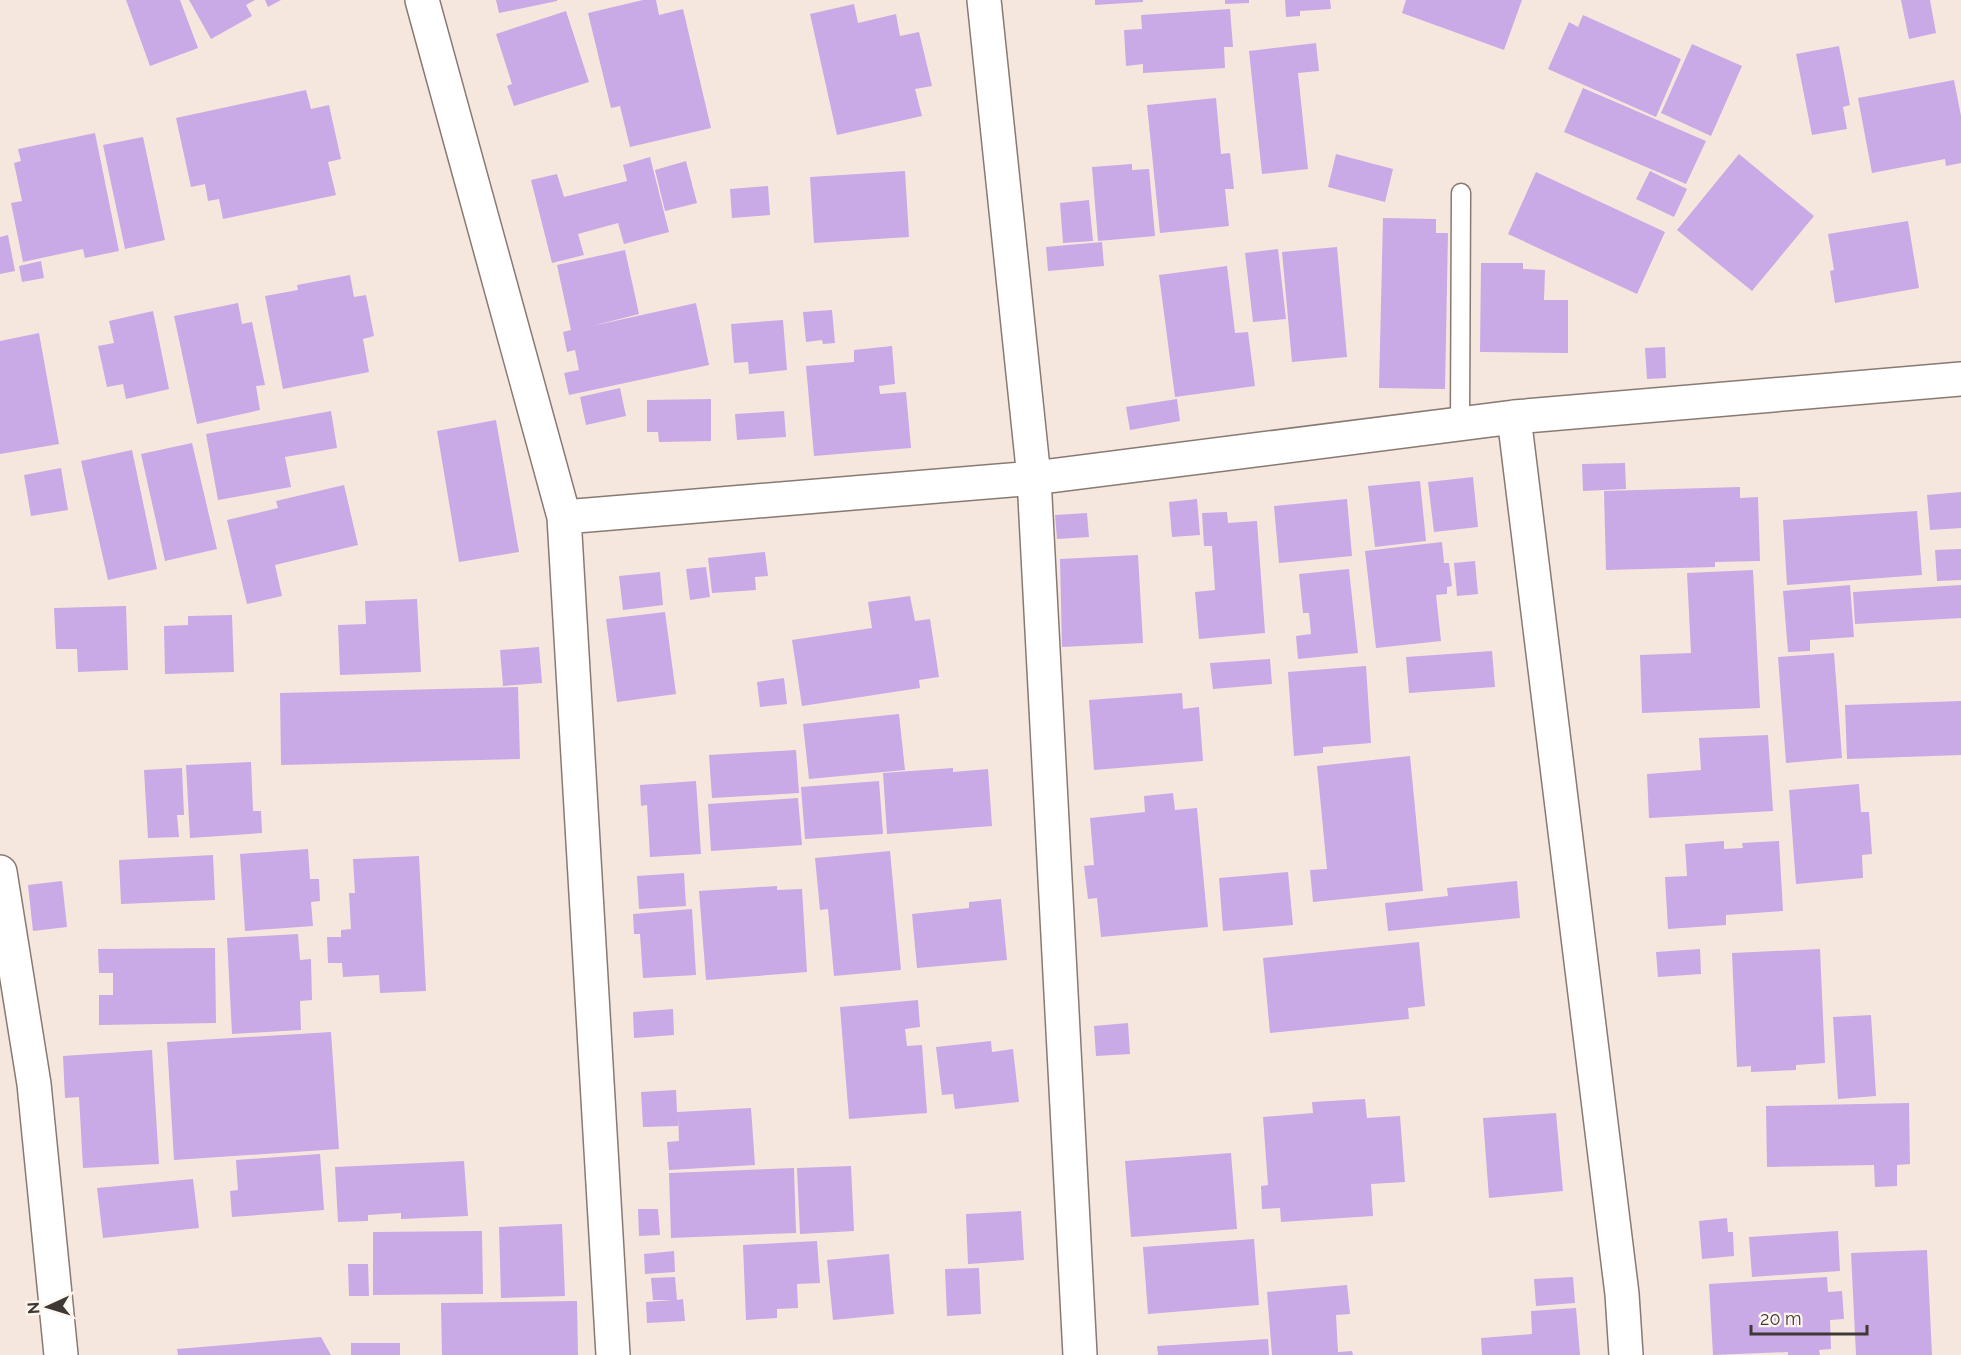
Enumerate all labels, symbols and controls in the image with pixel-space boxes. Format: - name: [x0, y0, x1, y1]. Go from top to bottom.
- north arrow: [18, 1277, 78, 1337]
- scale bar: [1751, 1298, 1866, 1336]
- text: N: [24, 1301, 43, 1315]
- text: 20 m: [1760, 1308, 1802, 1329]

